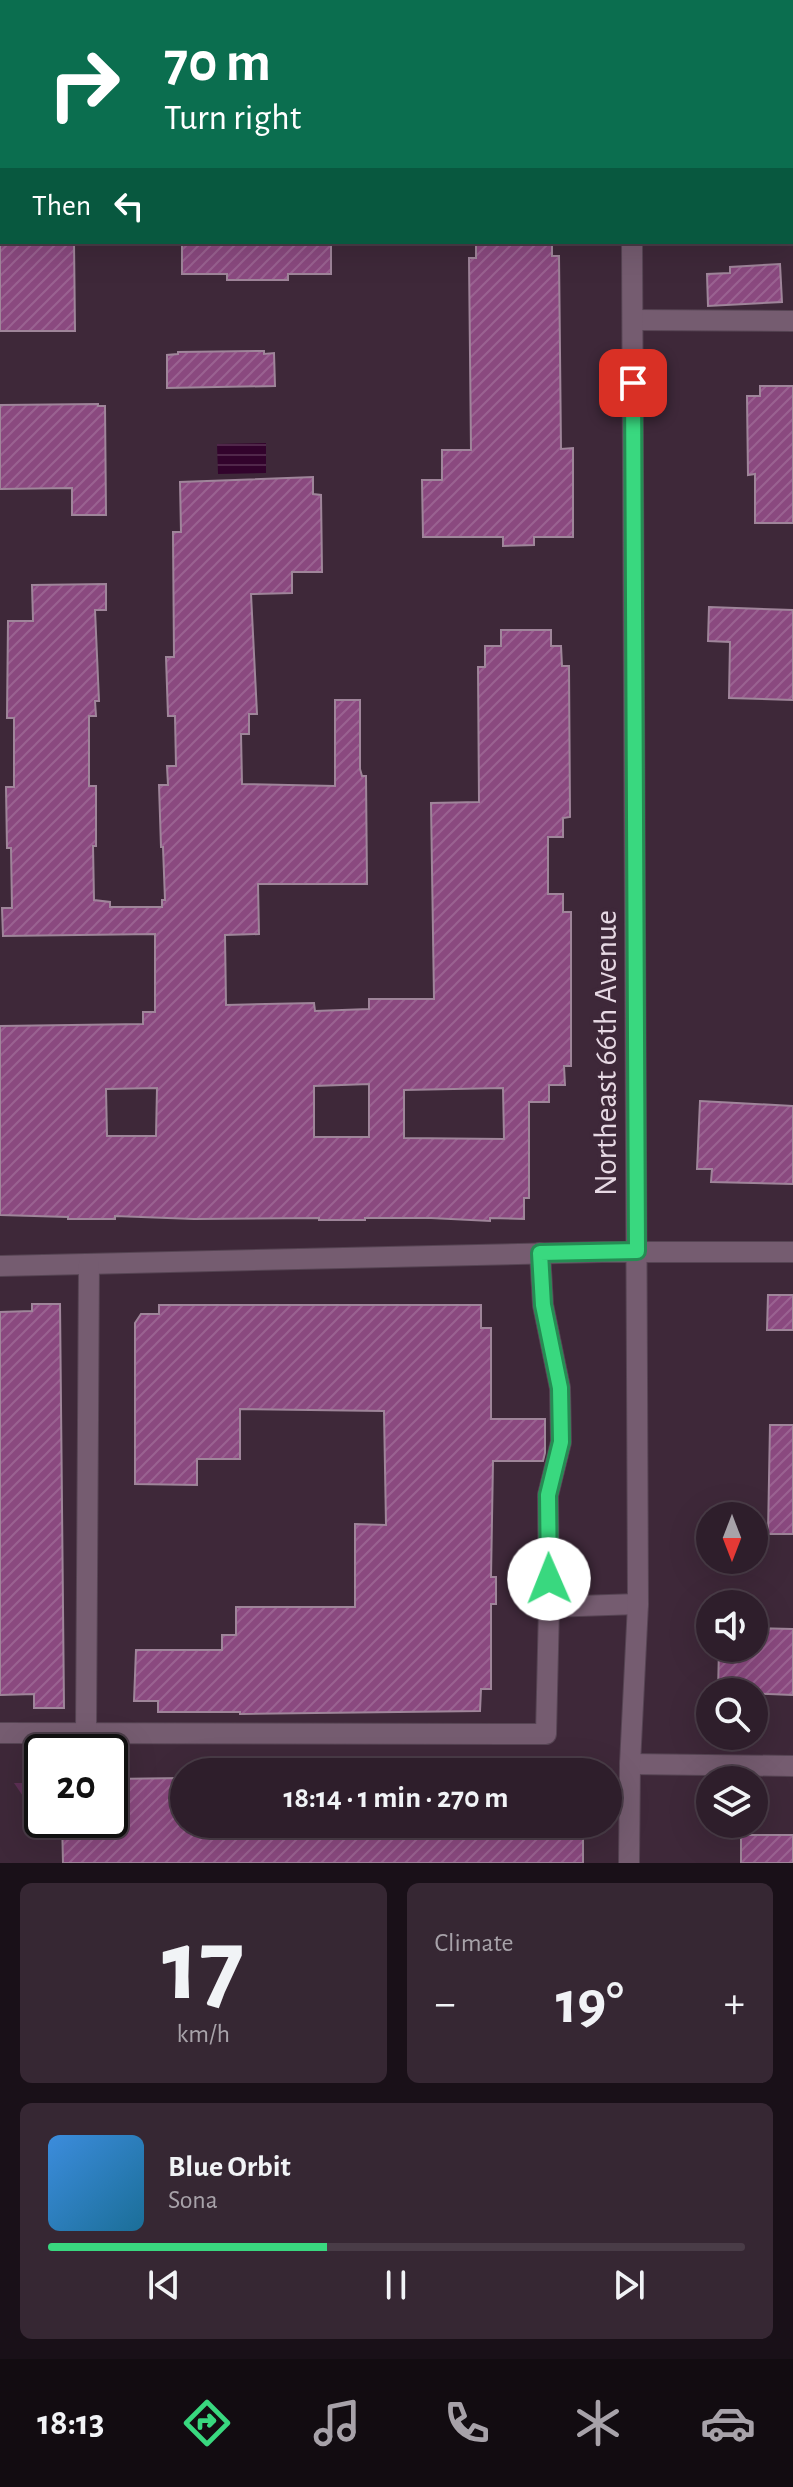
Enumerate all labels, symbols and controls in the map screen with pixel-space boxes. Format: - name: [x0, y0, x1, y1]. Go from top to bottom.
- icon: right: [32, 32, 136, 136]
- text: 70 m: [164, 35, 271, 91]
- text: Turn right: [164, 100, 301, 136]
- icon: left: [107, 184, 151, 228]
- text: Then: [32, 191, 91, 221]
- pin: [599, 349, 667, 417]
- icon: arrive: [611, 361, 655, 405]
- street label: Northeast 66th Avenue: [590, 910, 622, 1196]
- north arrow: [696, 1502, 768, 1574]
- map controls: [696, 1502, 768, 1838]
- position arrow: [507, 1537, 591, 1621]
- button: sound: [696, 1590, 768, 1662]
- button: search: [696, 1678, 768, 1750]
- speed limit sign: 20: [24, 1734, 128, 1838]
- button: layers: [696, 1766, 768, 1838]
- text: 18:14 · 1 min · 270 m: [284, 1783, 508, 1813]
- text: 17: [162, 1915, 244, 2019]
- text: Climate: [435, 1930, 513, 1956]
- text: 19°: [556, 1974, 624, 2034]
- text: −: [435, 1982, 456, 2026]
- text: +: [724, 1982, 745, 2026]
- text: km/h: [176, 2021, 230, 2047]
- text: Blue Orbit: [168, 2152, 291, 2182]
- text: Sona: [168, 2187, 218, 2213]
- icon: previous: [142, 2263, 186, 2307]
- icon: pause: [374, 2263, 418, 2307]
- icon: next: [607, 2263, 651, 2307]
- icon: directions: [179, 2395, 235, 2451]
- icon: music: [309, 2395, 365, 2451]
- icon: phone: [439, 2395, 495, 2451]
- icon: climate: [570, 2395, 626, 2451]
- icon: car: [700, 2395, 756, 2451]
- text: 18:13: [37, 2405, 105, 2441]

